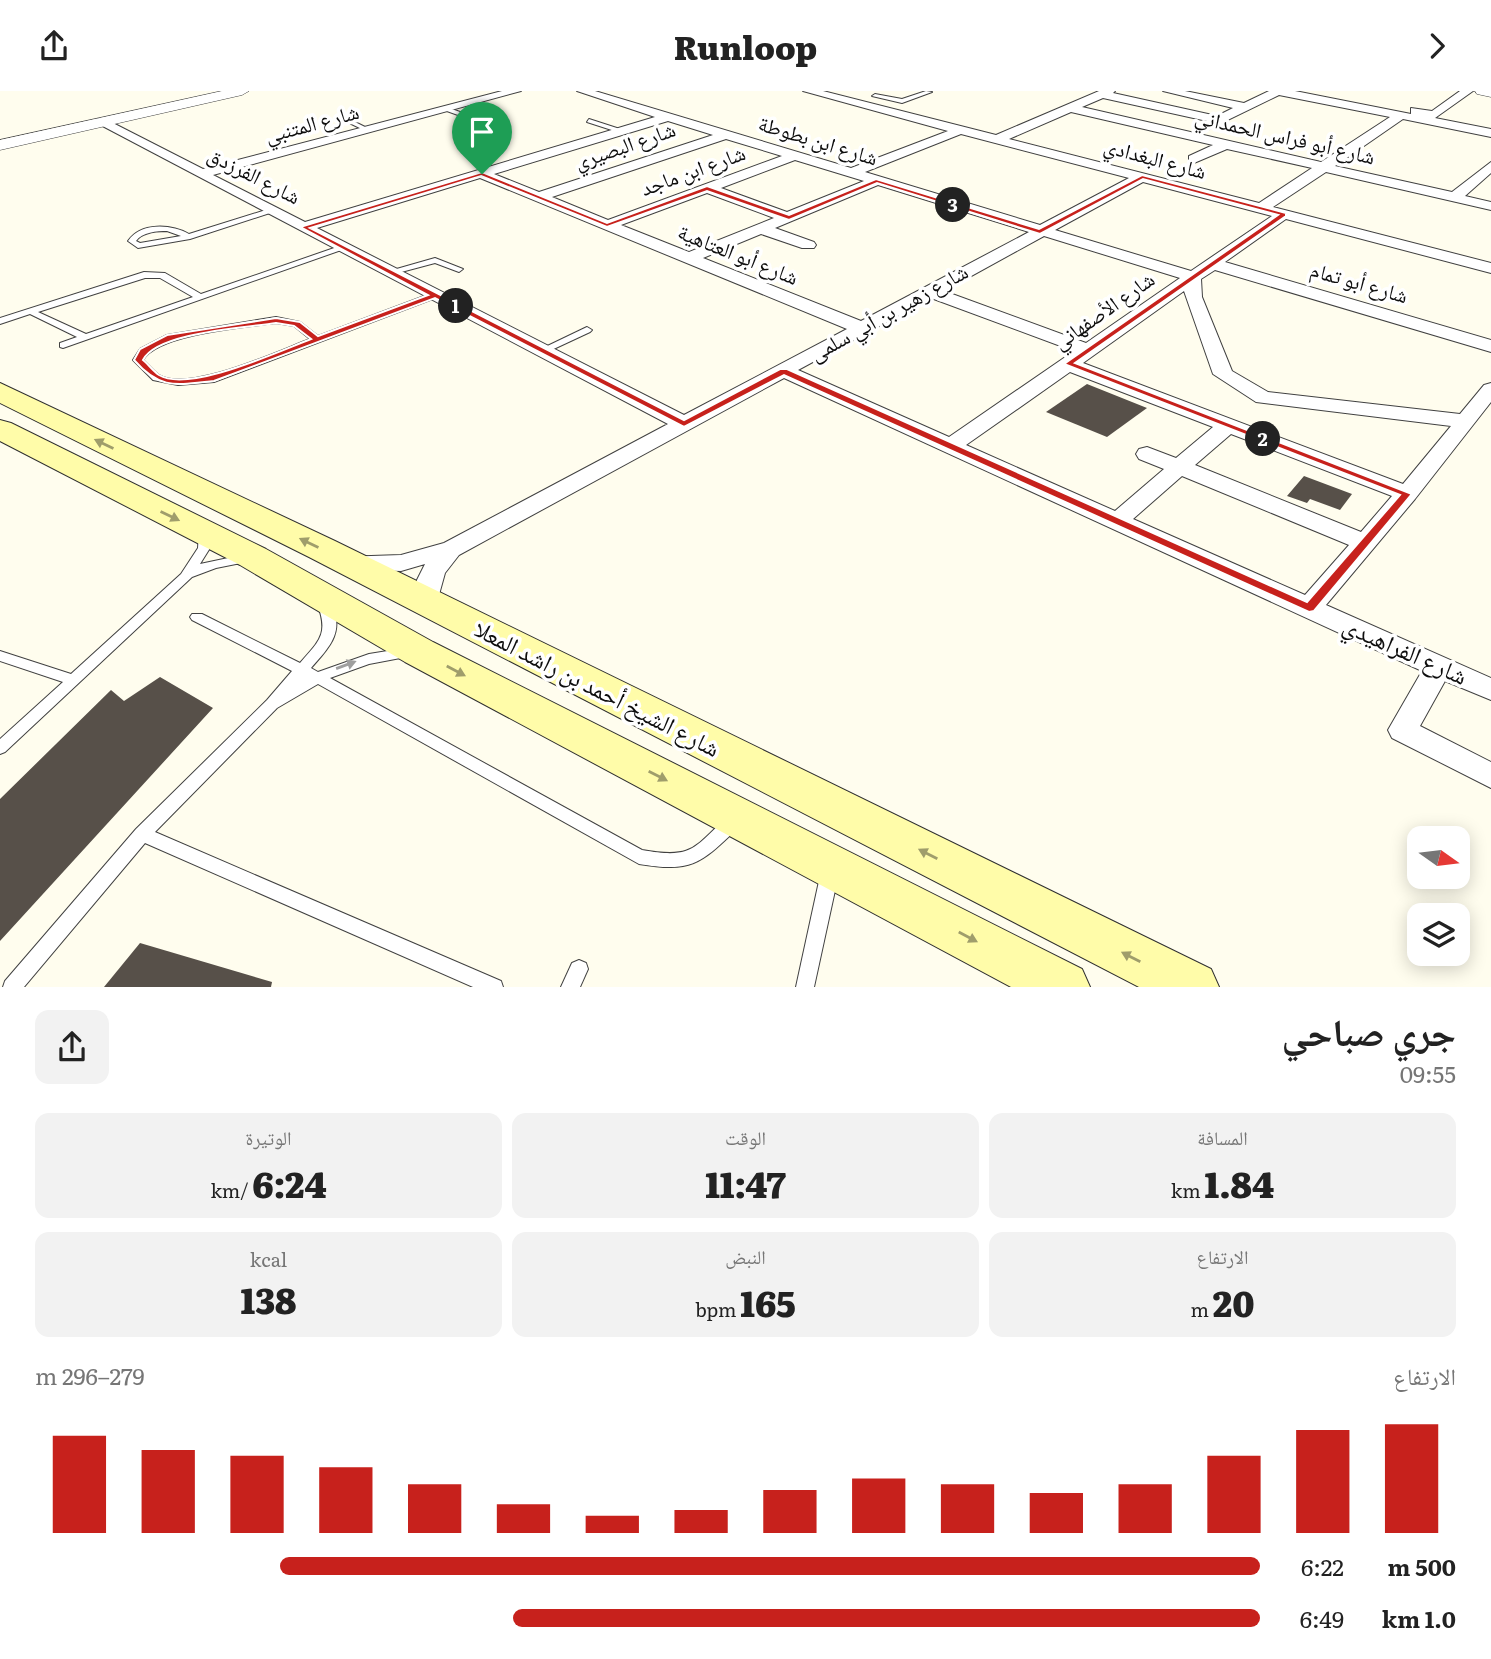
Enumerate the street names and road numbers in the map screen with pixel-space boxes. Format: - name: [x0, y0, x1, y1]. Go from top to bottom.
- street label: شارع المتنبي: [261, 94, 363, 152]
- street label: شارع أبو فراس الحمداني: [1192, 99, 1379, 174]
- street label: شارع ابن بطوطة: [755, 106, 882, 171]
- street label: شارع البصيري: [569, 112, 680, 179]
- street label: شارع البغدادي: [1100, 128, 1210, 188]
- street label: شارع ابن ماجد: [635, 135, 749, 202]
- street label: شارع الفرزدق: [203, 137, 307, 210]
- street label: شارع أبو العتاهية: [674, 214, 804, 291]
- street label: شارع أبو تمام: [1307, 252, 1412, 310]
- street label: شارع زهير بن أبي سلمى: [803, 254, 974, 370]
- street label: شارع الأصفهاني: [1045, 262, 1162, 358]
- street label: شارع الفراهيدي: [1336, 606, 1474, 695]
- street label: شارع الشيخ أحمد بن راشد المعلا: [469, 610, 727, 764]

